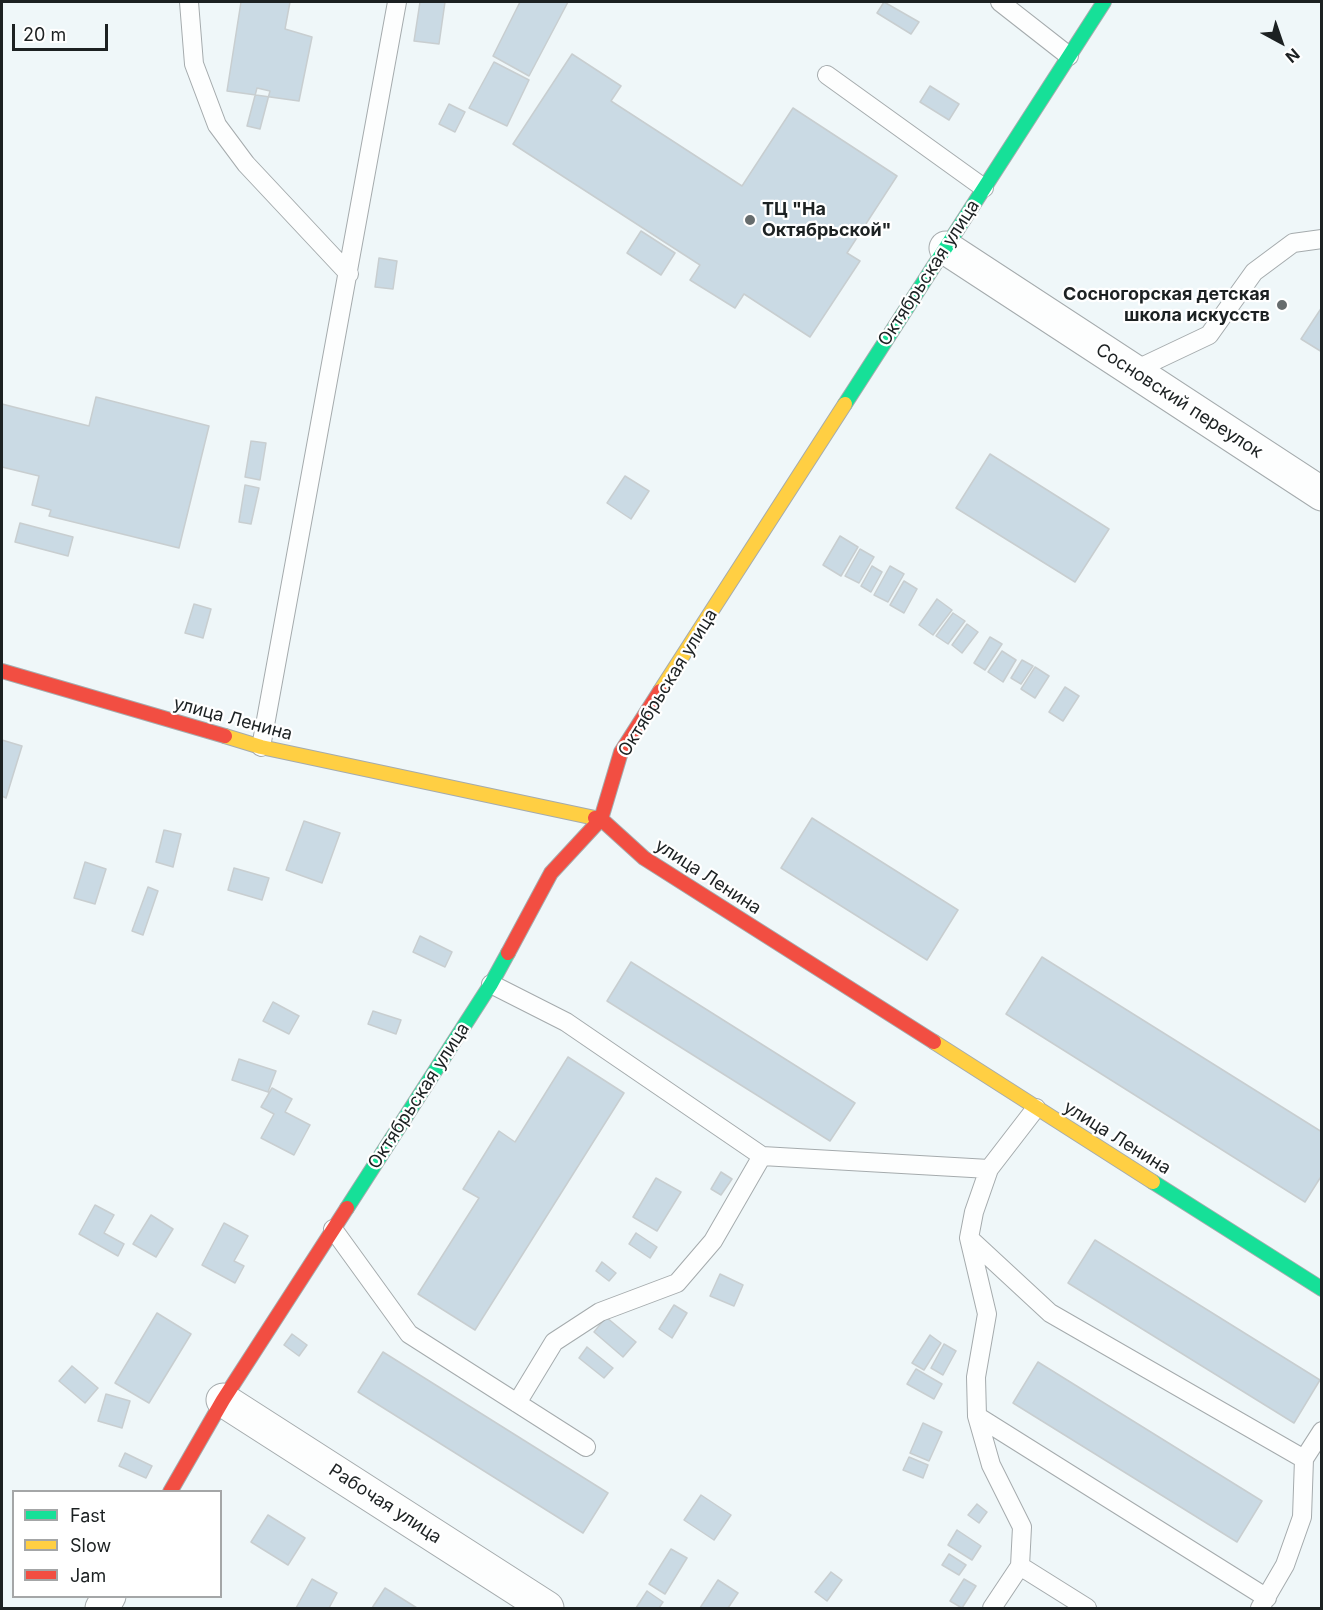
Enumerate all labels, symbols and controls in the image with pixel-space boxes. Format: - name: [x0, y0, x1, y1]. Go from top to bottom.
- scale bar: [15, 12, 111, 50]
- north arrow: [1251, 12, 1311, 72]
- text: 20 m: [23, 24, 66, 45]
- text: N: [1281, 44, 1304, 67]
- street label: Октябрьская улица: [874, 196, 984, 350]
- place label: ТЦ "На Октябрьской": [762, 199, 891, 242]
- marker: ТЦ "На Октябрьской": [743, 213, 757, 227]
- place label: Сосногорская детская школа искусств: [1063, 284, 1270, 326]
- marker: Сосногорская детская школа искусств: [1275, 298, 1289, 312]
- street label: Сосновский переулок: [1091, 339, 1267, 463]
- street label: Октябрьская улица: [614, 605, 722, 761]
- street label: улица Ленина: [171, 693, 295, 745]
- street label: улица Ленина: [651, 835, 765, 919]
- street label: Октябрьская улица: [364, 1019, 474, 1173]
- street label: улица Ленина: [1059, 1096, 1175, 1180]
- street label: Рабочая улица: [325, 1460, 445, 1548]
- legend: [12, 1490, 222, 1598]
- text: Fast: [70, 1505, 106, 1526]
- text: Slow: [70, 1535, 111, 1556]
- text: Jam: [70, 1565, 106, 1586]

